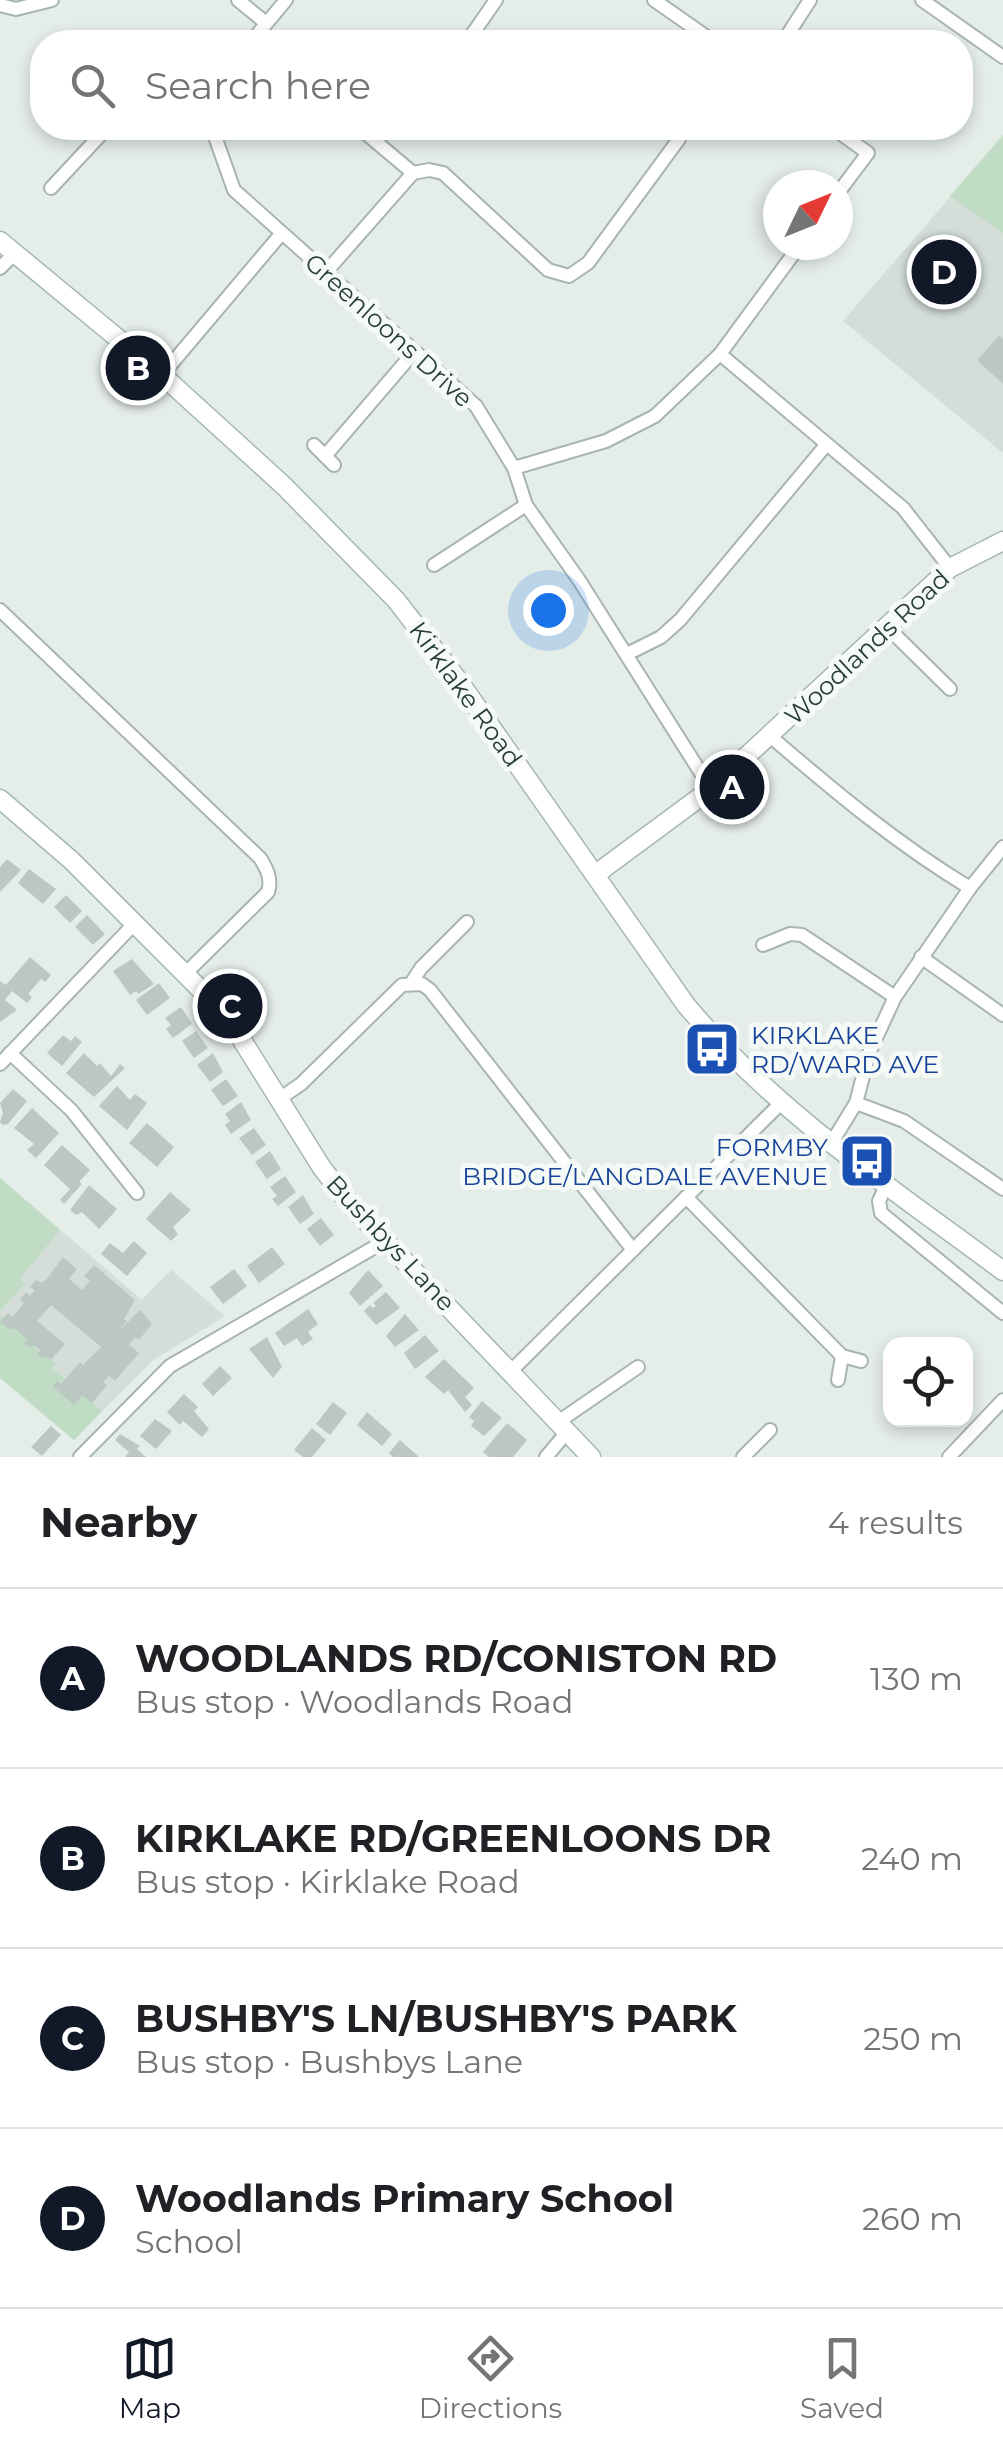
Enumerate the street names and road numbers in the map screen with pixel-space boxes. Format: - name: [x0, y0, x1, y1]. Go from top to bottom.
- street label: Greenloons Drive: [299, 247, 479, 413]
- street label: Woodlands Road: [778, 563, 956, 731]
- street label: Kirklake Road: [403, 616, 529, 772]
- street label: Bushbys Lane: [320, 1169, 462, 1317]

